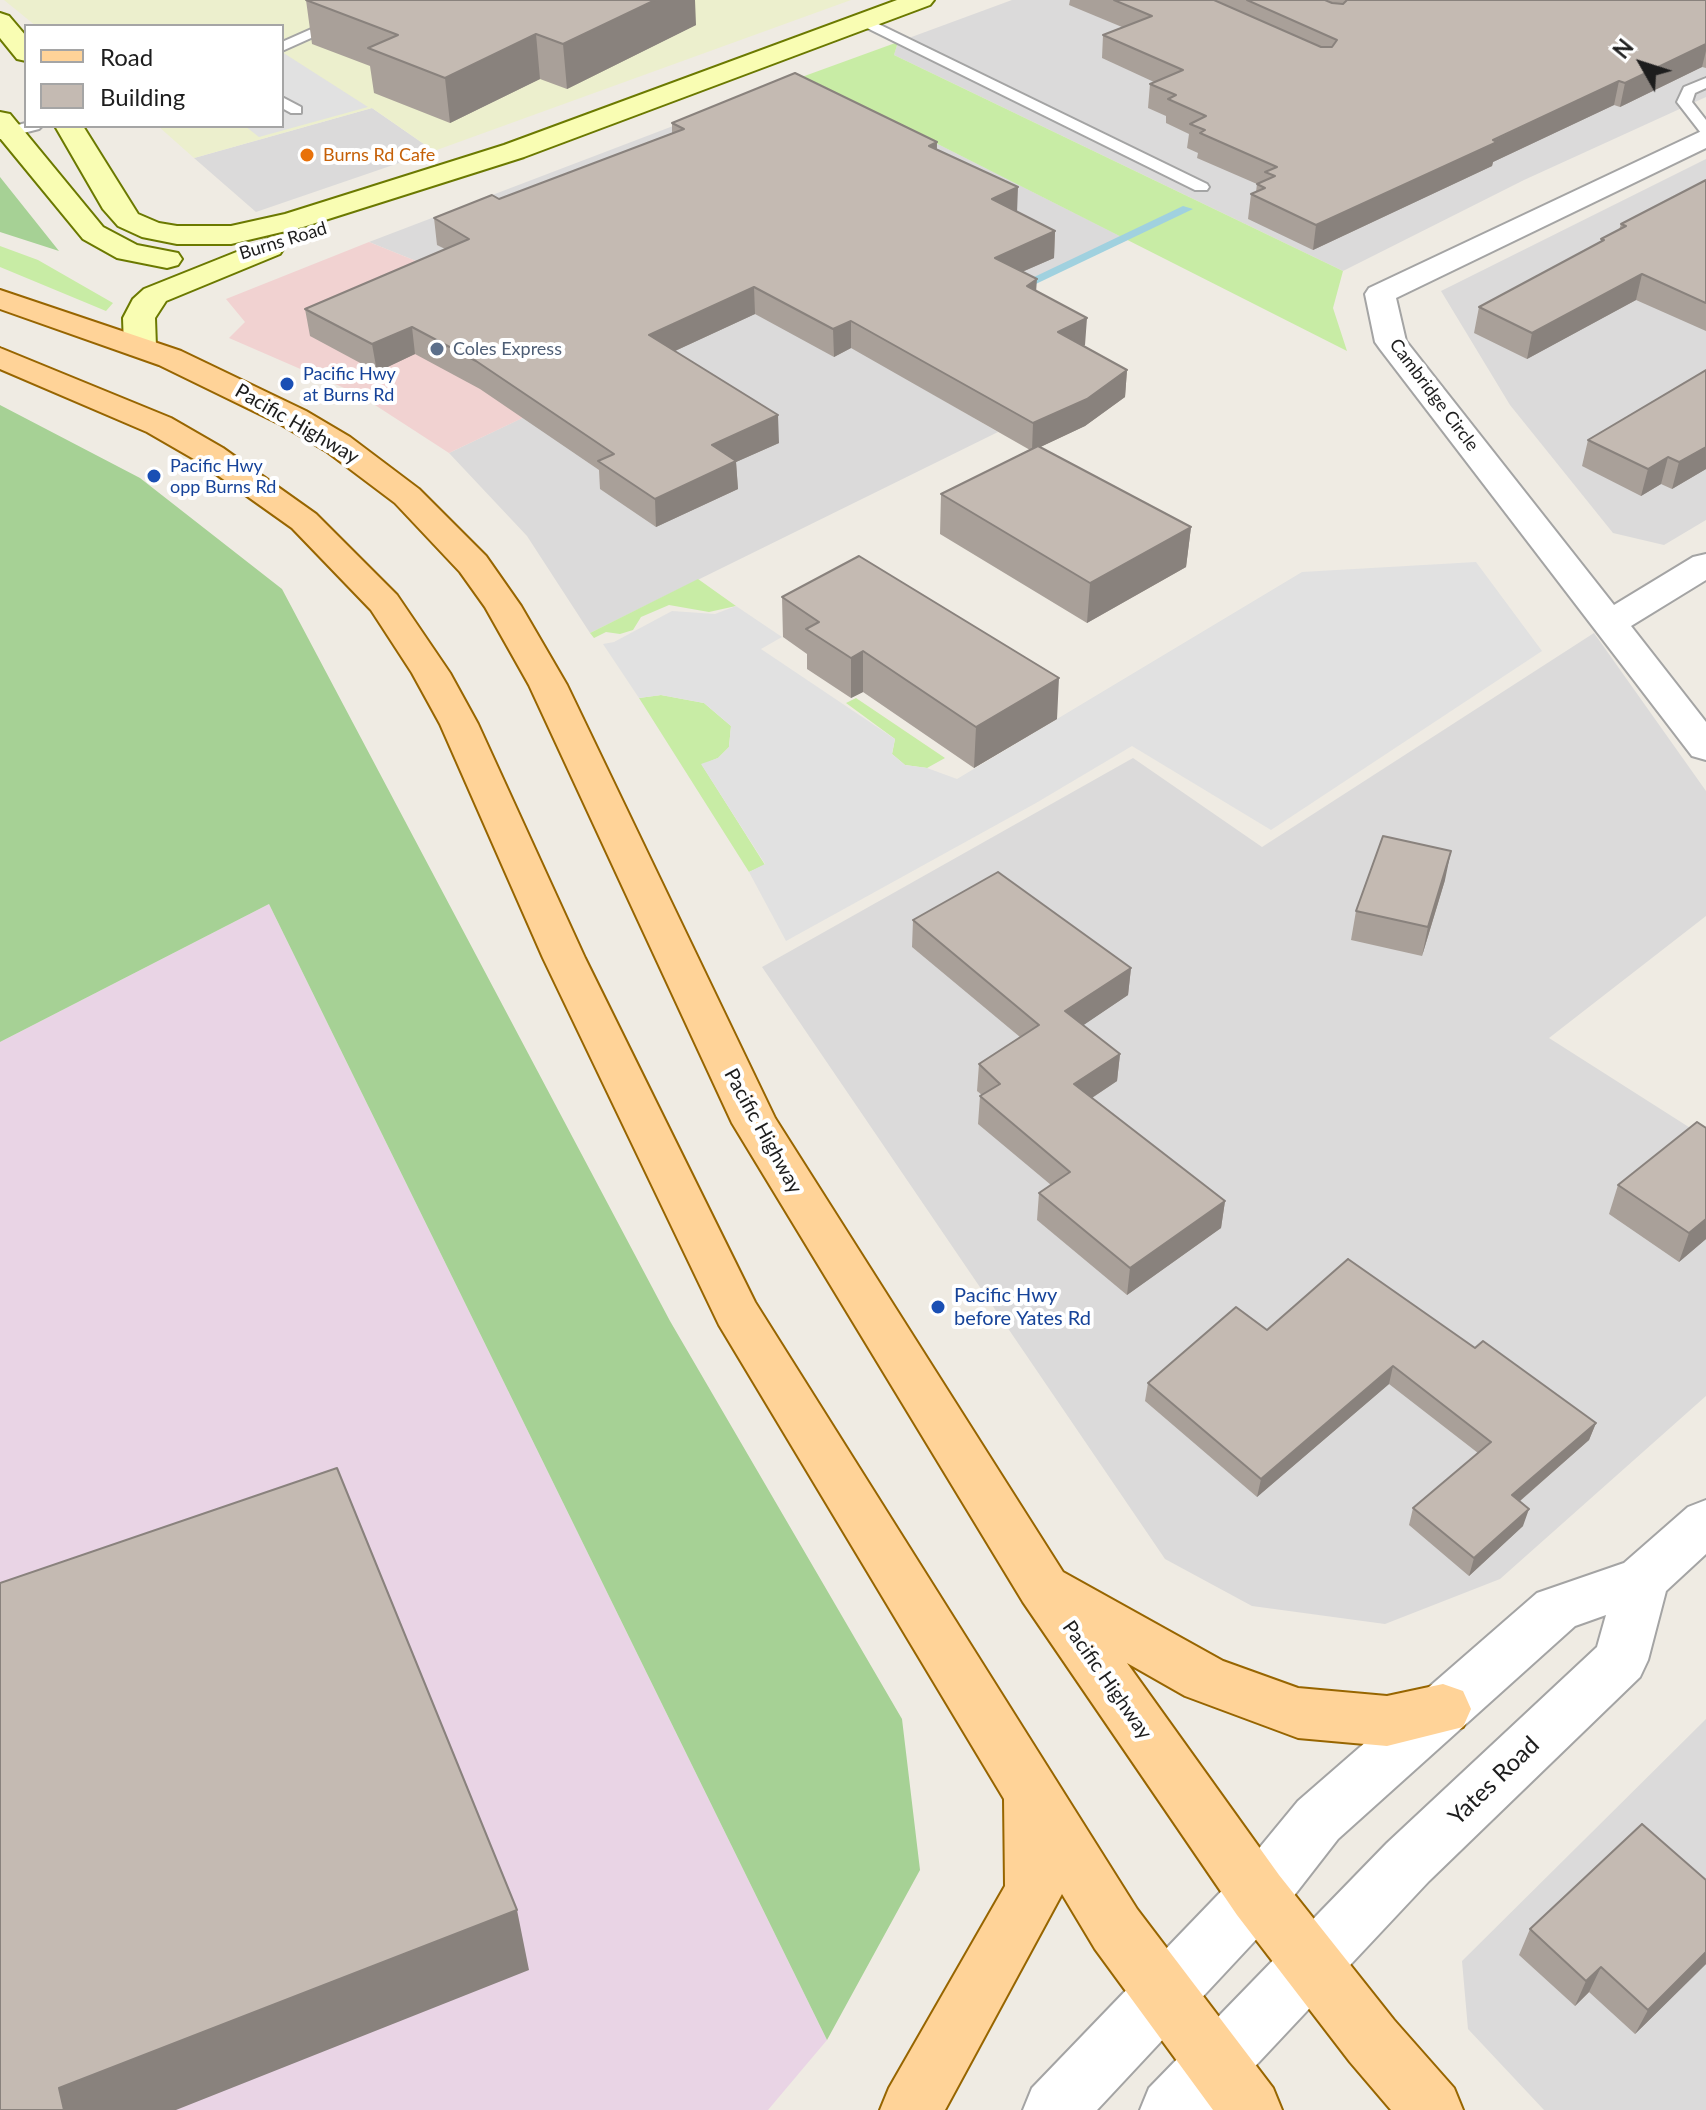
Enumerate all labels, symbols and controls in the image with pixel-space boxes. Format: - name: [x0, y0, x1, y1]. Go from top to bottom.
- legend: [24, 24, 284, 128]
- north arrow: [1602, 24, 1682, 104]
- text: N: [1607, 34, 1639, 64]
- text: Road: [100, 42, 153, 71]
- text: Building: [100, 82, 185, 111]
- place label: Burns Rd Cafe: [323, 144, 435, 166]
- marker: Burns Rd Cafe: [298, 146, 316, 164]
- street label: Burns Road: [237, 217, 329, 265]
- street label: Cambridge Circle: [1385, 335, 1483, 455]
- place label: Coles Express: [453, 338, 562, 360]
- marker: Coles Express: [428, 340, 446, 358]
- place label: Pacific Hwy at Burns Rd: [303, 363, 396, 406]
- marker: Pacific Hwy at Burns Rd: [278, 375, 296, 393]
- street label: Pacific Highway: [231, 379, 363, 469]
- place label: Pacific Hwy opp Burns Rd: [170, 455, 276, 498]
- marker: Pacific Hwy opp Burns Rd: [145, 467, 163, 485]
- street label: Pacific Highway: [719, 1064, 807, 1198]
- place label: Pacific Hwy before Yates Rd: [954, 1284, 1091, 1331]
- marker: Pacific Hwy before Yates Rd: [929, 1298, 947, 1316]
- street label: Pacific Highway: [1057, 1616, 1157, 1744]
- street label: Yates Road: [1443, 1731, 1545, 1831]

